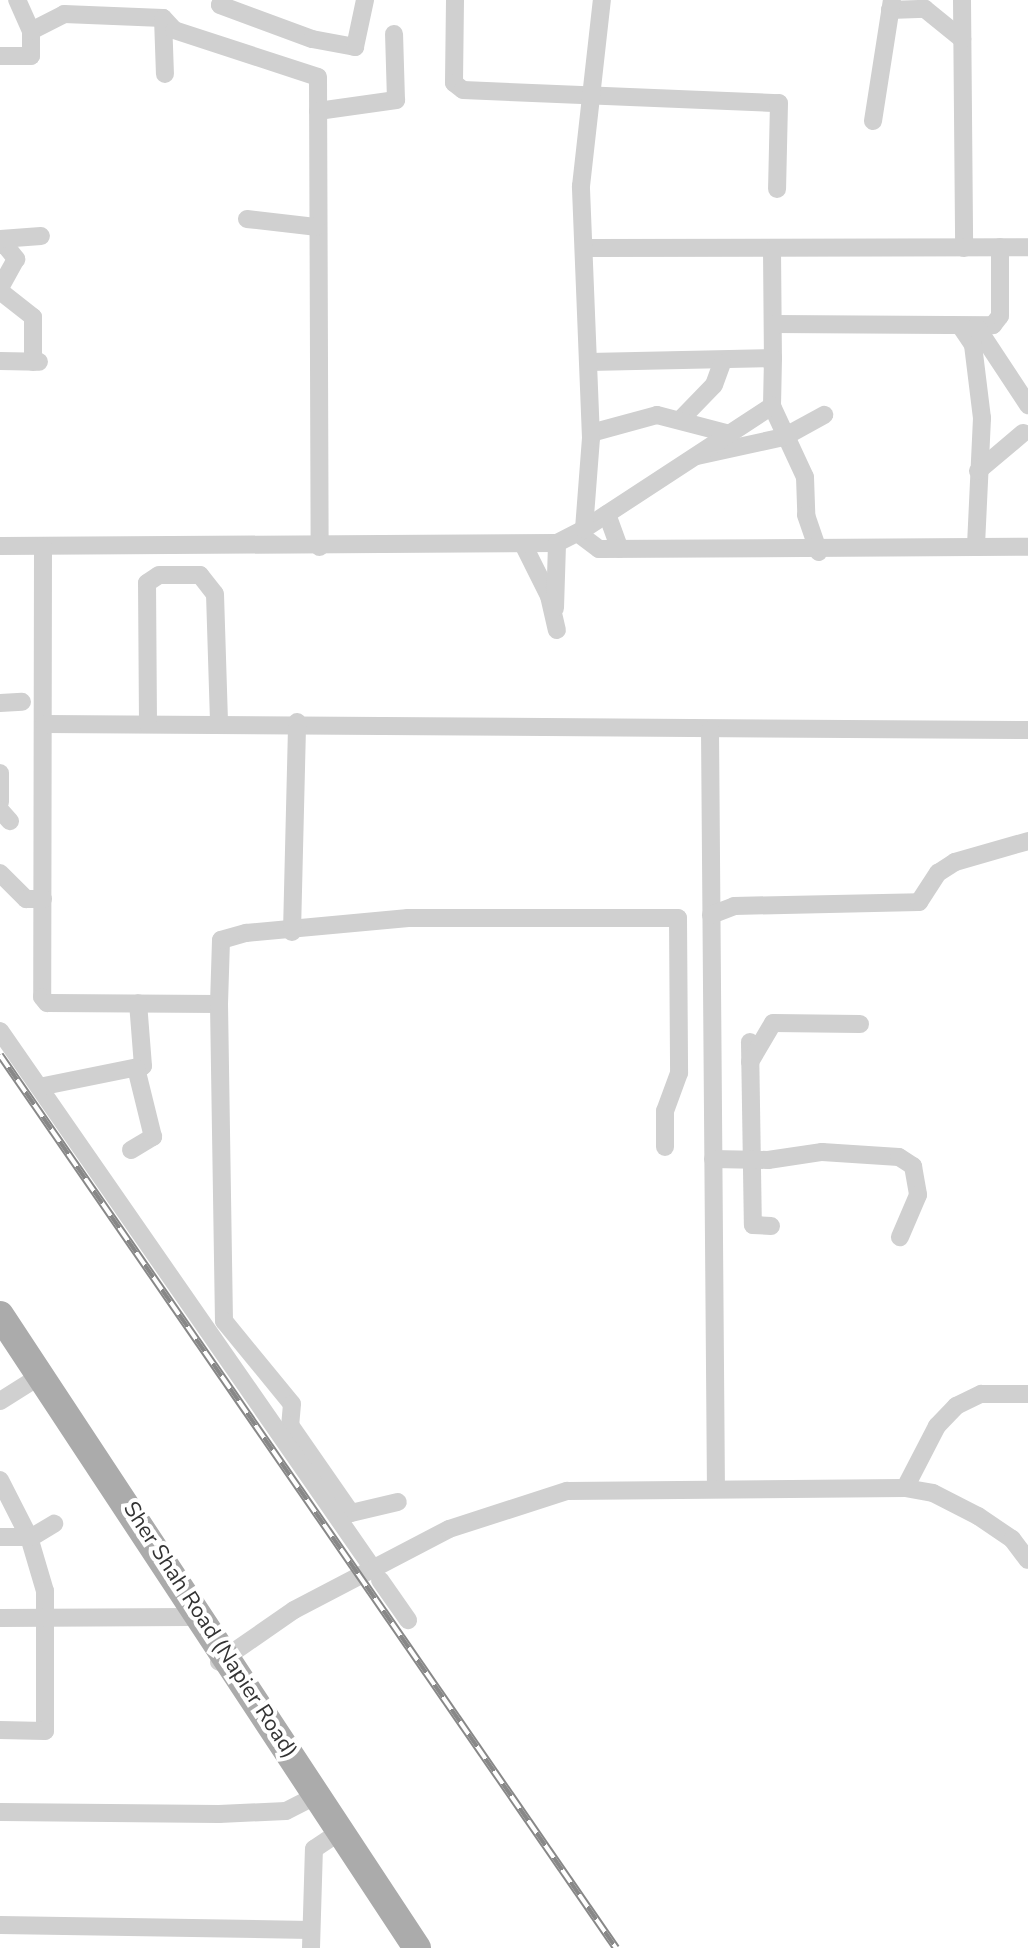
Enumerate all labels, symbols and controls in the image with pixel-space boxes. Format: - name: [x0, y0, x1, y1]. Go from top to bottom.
- street label: Sher Shah Road (Napier Road): [117, 1497, 303, 1763]

